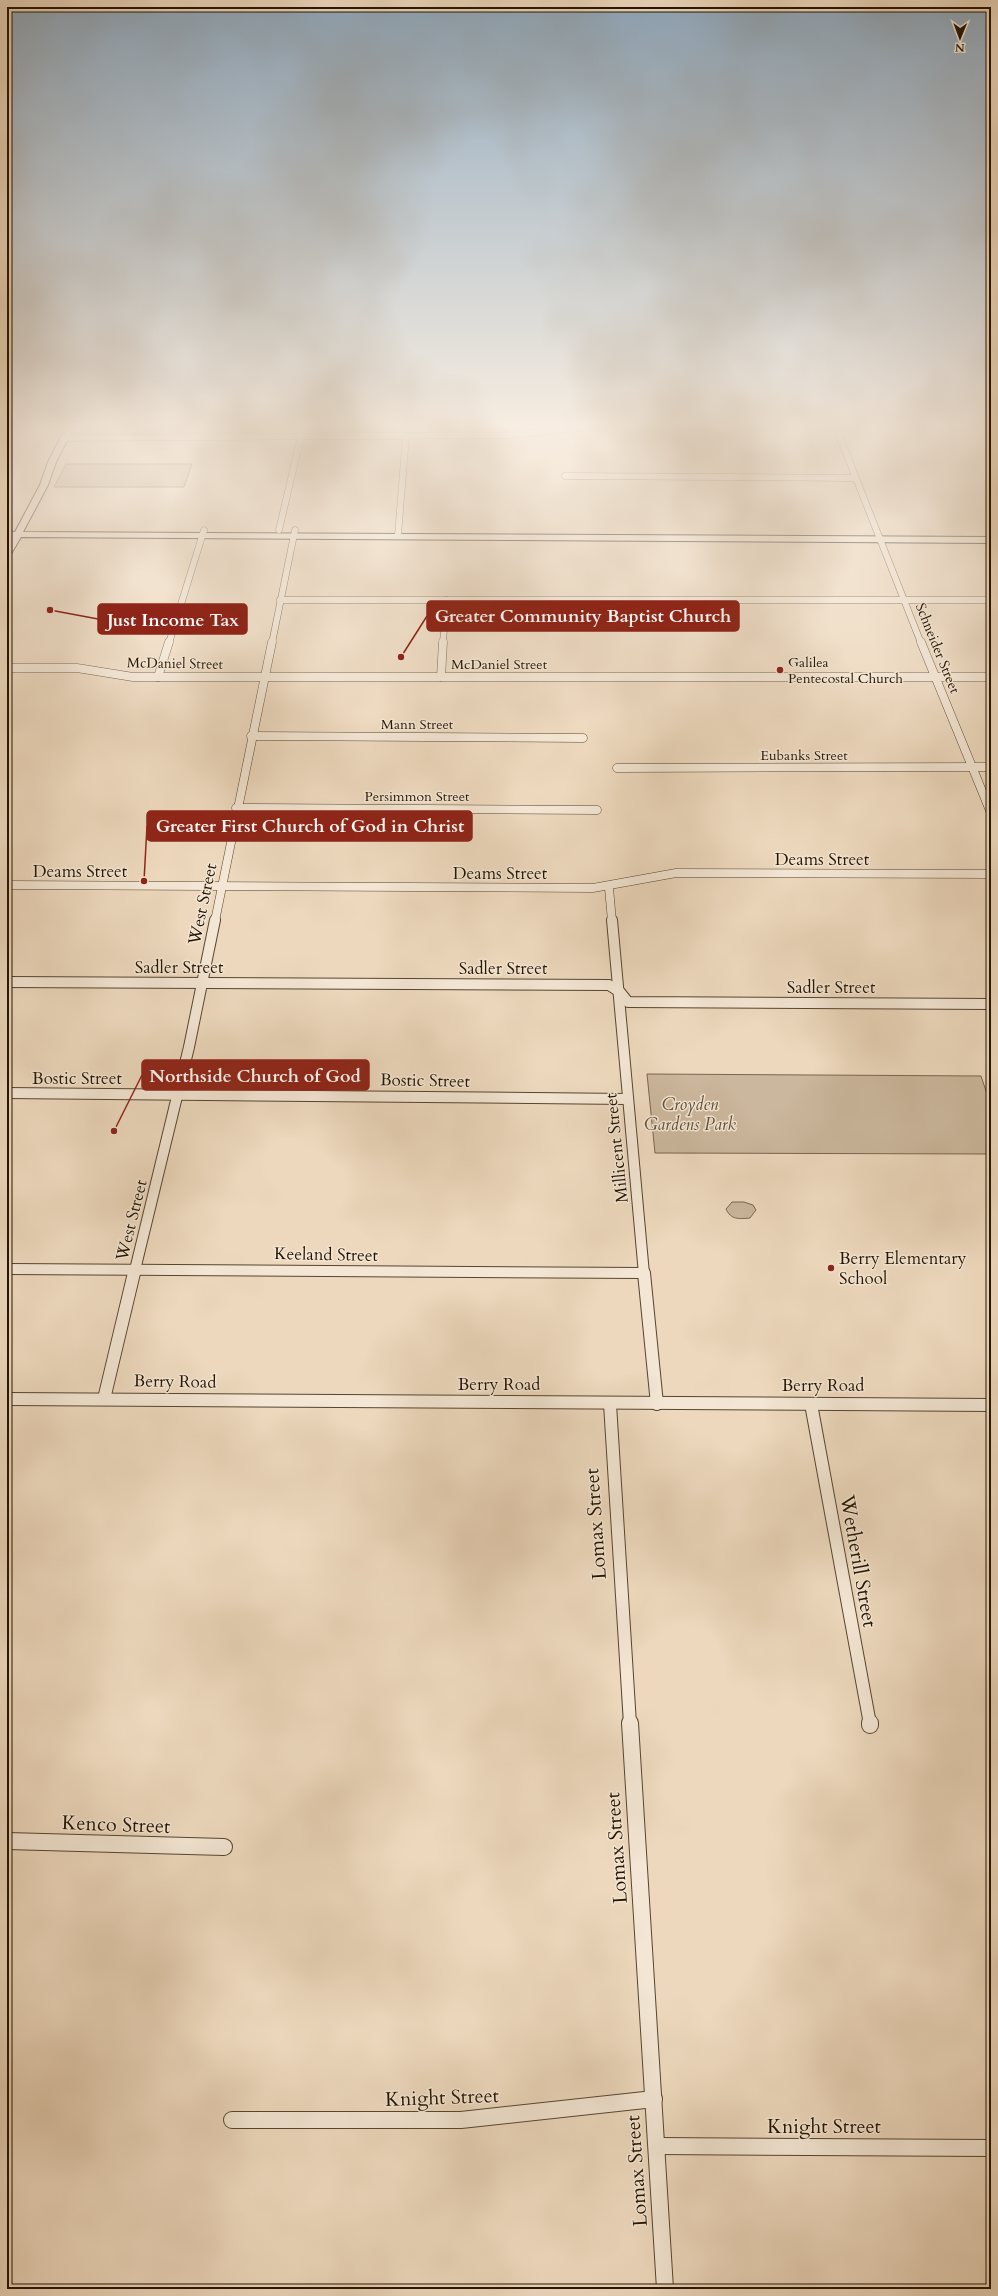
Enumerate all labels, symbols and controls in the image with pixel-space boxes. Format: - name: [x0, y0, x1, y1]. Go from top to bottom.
- north arrow: [940, 18, 980, 58]
- text: N: [954, 40, 965, 55]
- street label: Schneider Street: [911, 600, 964, 697]
- callout: Greater Community Baptist Church: [427, 601, 739, 631]
- callout: Just Income Tax: [98, 604, 247, 634]
- text: Greater Community Baptist Church: [435, 604, 731, 629]
- text: Just Income Tax: [104, 608, 239, 633]
- street label: McDaniel Street: [127, 653, 224, 674]
- place label: Galilea Pentecostal Church: [788, 653, 903, 688]
- street label: McDaniel Street: [451, 655, 548, 674]
- marker: Galilea Pentecostal Church: [775, 665, 785, 675]
- street label: Mann Street: [381, 715, 454, 734]
- street label: Eubanks Street: [760, 746, 848, 765]
- street label: Persimmon Street: [364, 787, 470, 806]
- callout: Greater First Church of God in Christ: [147, 811, 472, 841]
- text: Greater First Church of God in Christ: [156, 814, 465, 839]
- street label: Deams Street: [775, 848, 870, 871]
- street label: Deams Street: [33, 860, 128, 883]
- street label: West Street: [182, 861, 222, 948]
- street label: Deams Street: [453, 862, 548, 885]
- street label: Sadler Street: [135, 956, 224, 979]
- street label: Sadler Street: [459, 957, 548, 980]
- street label: Sadler Street: [787, 976, 876, 999]
- callout: Northside Church of God: [142, 1060, 369, 1090]
- text: Northside Church of God: [149, 1064, 361, 1089]
- street label: Bostic Street: [32, 1067, 123, 1090]
- street label: Bostic Street: [380, 1068, 471, 1093]
- street label: Millicent Street: [599, 1091, 634, 1204]
- park label: Croyden Gardens Park: [644, 1093, 737, 1136]
- street label: West Street: [110, 1176, 153, 1264]
- street label: Keeland Street: [274, 1242, 379, 1267]
- place label: Berry Elementary School: [839, 1247, 966, 1290]
- marker: Berry Elementary School: [826, 1263, 836, 1273]
- street label: Berry Road: [133, 1369, 216, 1394]
- street label: Berry Road: [458, 1373, 540, 1396]
- street label: Berry Road: [782, 1374, 864, 1397]
- street label: Lomax Street: [578, 1467, 613, 1581]
- street label: Wetherill Street: [833, 1492, 884, 1630]
- street label: Lomax Street: [599, 1791, 634, 1905]
- street label: Kenco Street: [61, 1809, 171, 1840]
- street label: Knight Street: [385, 2082, 500, 2113]
- street label: Knight Street: [767, 2113, 882, 2140]
- street label: Lomax Street: [619, 2114, 654, 2228]

